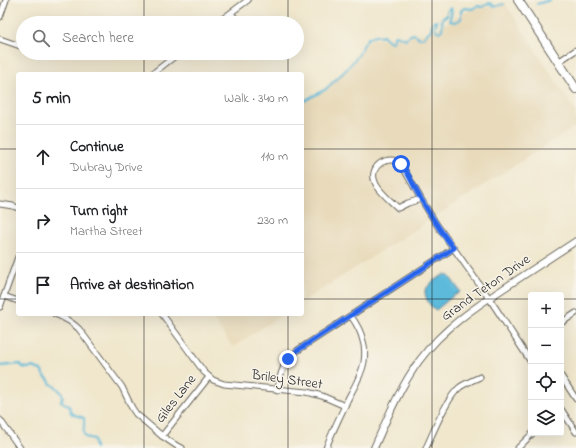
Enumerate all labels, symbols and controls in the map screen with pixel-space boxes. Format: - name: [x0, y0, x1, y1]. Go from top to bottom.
- search box: [16, 16, 304, 60]
- icon: search: [30, 27, 52, 49]
- text: Search here: [62, 27, 134, 49]
- text: 5 min: [32, 86, 71, 111]
- text: Walk · 340 m: [224, 89, 288, 108]
- text: Continue: [70, 136, 124, 158]
- icon: ahead: [32, 146, 54, 168]
- text: 110 m: [261, 147, 288, 166]
- route start: [392, 155, 410, 173]
- text: Dubray Drive: [70, 158, 142, 177]
- text: Turn right: [70, 200, 128, 222]
- icon: right: [32, 210, 54, 232]
- text: 230 m: [257, 211, 288, 230]
- text: Martha Street: [70, 222, 143, 241]
- street label: Grand Teton Drive: [437, 249, 536, 327]
- icon: arrive: [32, 274, 54, 296]
- text: Arrive at destination: [70, 274, 194, 296]
- map controls: [528, 292, 564, 436]
- button: +: [528, 292, 564, 328]
- button: −: [528, 328, 564, 364]
- route end: [279, 350, 297, 368]
- street label: Briley Street: [249, 364, 324, 396]
- button: locate: [528, 364, 564, 400]
- street label: Giles Lane: [150, 370, 202, 428]
- button: layers: [528, 400, 564, 436]

